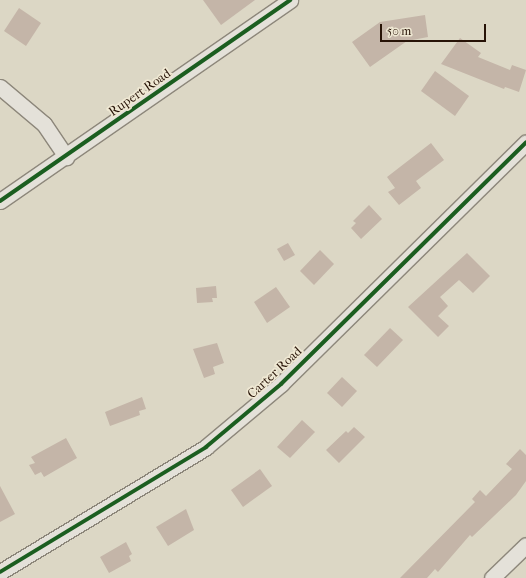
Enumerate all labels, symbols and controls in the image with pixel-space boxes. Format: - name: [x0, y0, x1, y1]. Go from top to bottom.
- scale bar: [382, 16, 488, 42]
- text: 50 m: [387, 24, 411, 38]
- street label: Rupert Road: [106, 66, 174, 120]
- street label: Carter Road: [245, 344, 305, 402]

